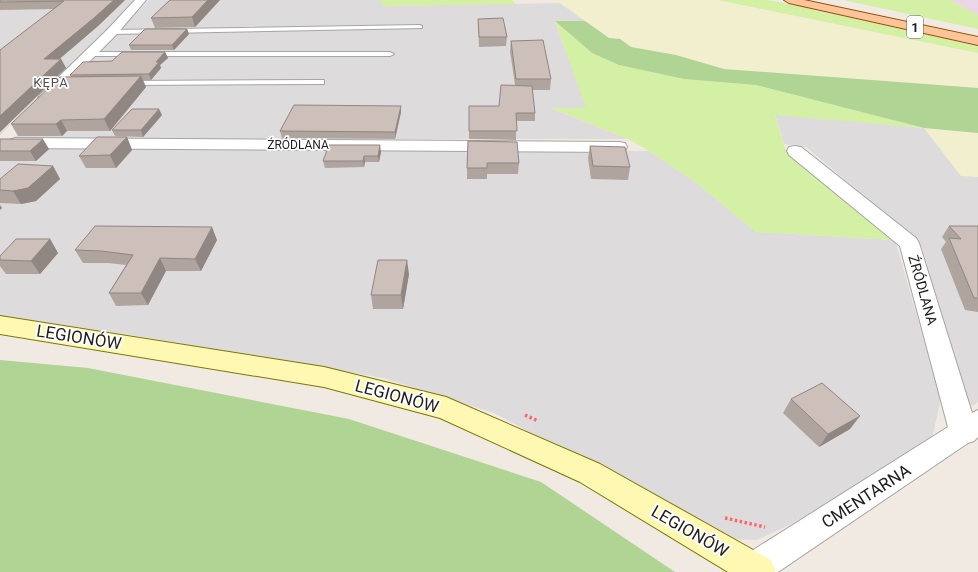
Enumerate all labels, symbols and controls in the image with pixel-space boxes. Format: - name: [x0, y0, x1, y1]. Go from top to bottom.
- road number: 1: [907, 16, 923, 38]
- district label: KĘPA: [33, 75, 69, 90]
- street label: ŹRÓDLANA: [267, 137, 329, 152]
- street label: ŹRÓDLANA: [905, 253, 942, 327]
- street label: LEGIONÓW: [35, 320, 123, 354]
- street label: LEGIONÓW: [353, 375, 441, 417]
- street label: CMENTARNA: [818, 460, 914, 532]
- street label: LEGIONÓW: [648, 501, 732, 561]

